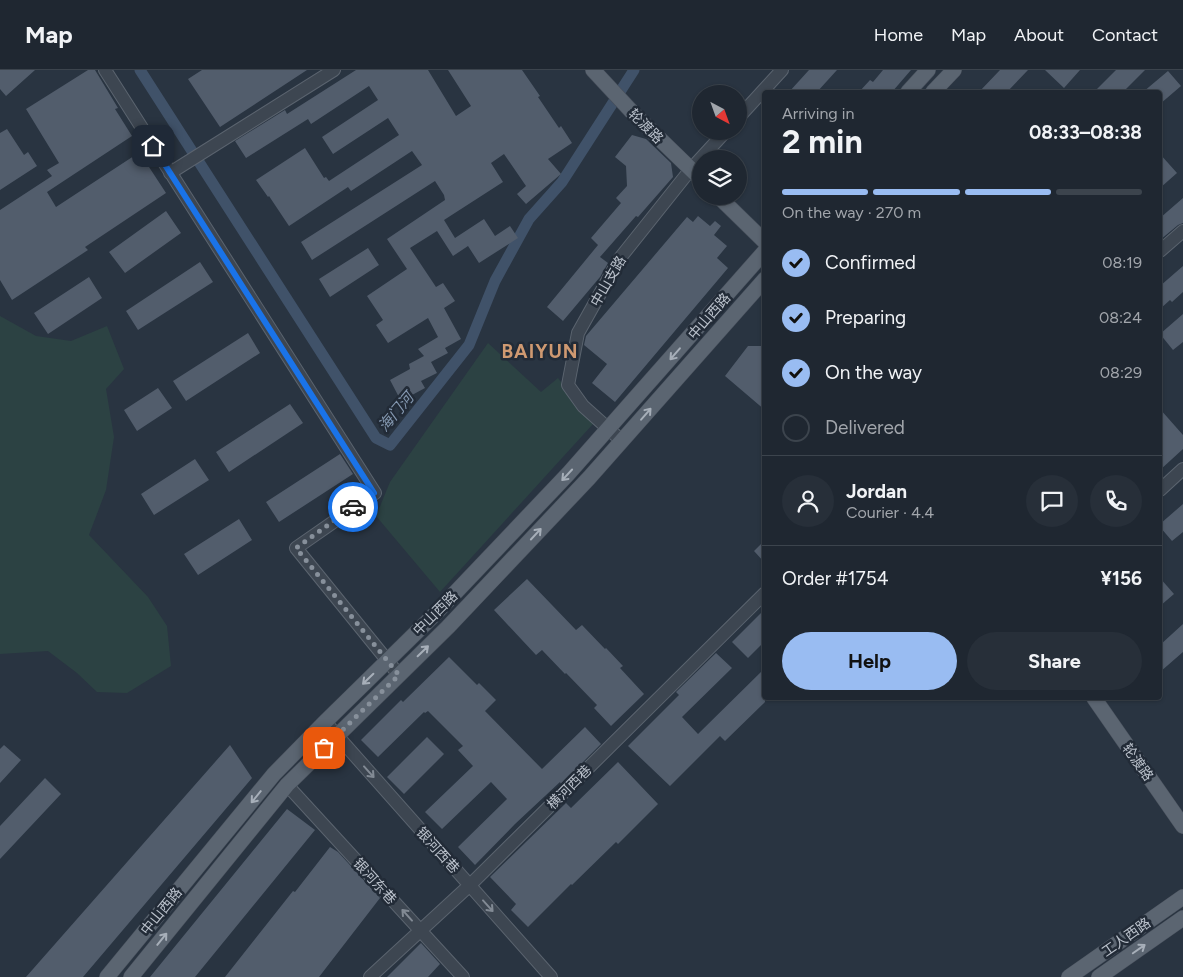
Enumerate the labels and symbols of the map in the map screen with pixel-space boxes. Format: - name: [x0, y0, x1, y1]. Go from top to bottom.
- north arrow: [692, 85, 748, 140]
- street label: 轮渡路: [625, 105, 667, 147]
- pin: [132, 125, 174, 167]
- street label: 中山支路: [587, 253, 630, 310]
- street label: 中山西路: [685, 290, 734, 343]
- district label: BAIYUN: [501, 340, 579, 363]
- one-way arrow: [670, 348, 681, 361]
- water label: 海门河: [375, 387, 419, 435]
- one-way arrow: [640, 407, 652, 420]
- one-way arrow: [561, 469, 573, 481]
- courier: [328, 482, 378, 532]
- one-way arrow: [530, 527, 542, 540]
- street label: 中山西路: [410, 588, 461, 639]
- one-way arrow: [417, 645, 430, 657]
- one-way arrow: [363, 673, 375, 685]
- pin: [303, 727, 345, 769]
- street label: 轮渡路: [1119, 740, 1157, 784]
- street label: 横河西巷: [544, 762, 595, 813]
- one-way arrow: [363, 765, 374, 778]
- one-way arrow: [250, 790, 261, 803]
- street label: 银河西巷: [413, 824, 463, 877]
- street label: 银河东巷: [350, 855, 400, 908]
- street label: 中山西路: [137, 884, 186, 938]
- one-way arrow: [482, 900, 494, 913]
- one-way arrow: [401, 909, 413, 922]
- street label: 工人西路: [1098, 914, 1154, 960]
- one-way arrow: [156, 933, 167, 946]
- one-way arrow: [1132, 944, 1146, 954]

